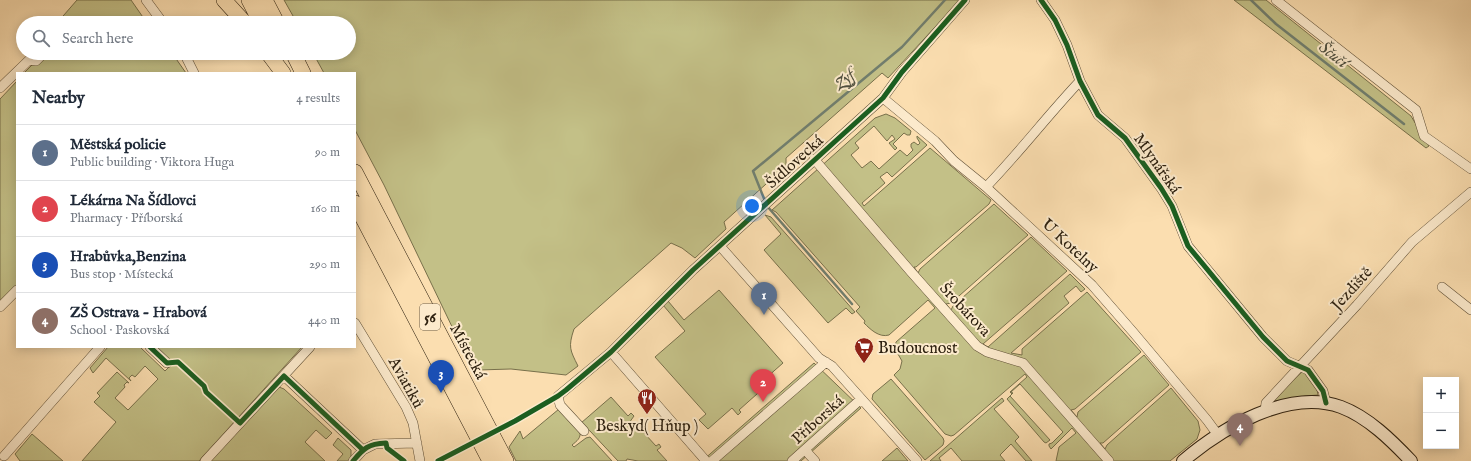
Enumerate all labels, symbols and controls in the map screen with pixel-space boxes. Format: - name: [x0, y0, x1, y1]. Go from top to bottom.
- search box: [16, 16, 356, 60]
- icon: search: [30, 27, 52, 49]
- text: Search here: [62, 29, 133, 48]
- water label: Ščučí: [1314, 37, 1354, 75]
- water label: Zyf: [828, 63, 863, 96]
- text: Nearby: [32, 88, 85, 109]
- text: 4 results: [296, 90, 340, 107]
- street label: Šídlovecká: [761, 130, 828, 193]
- street label: Mlynářská: [1128, 130, 1185, 198]
- text: Městská policie: [70, 135, 166, 154]
- text: 1: [43, 144, 47, 161]
- text: 90 m: [315, 144, 340, 161]
- text: Public building · Viktora Huga: [70, 154, 234, 171]
- text: Lékárna Na Šídlovci: [70, 191, 196, 210]
- your location: [742, 196, 762, 216]
- text: 2: [42, 200, 48, 217]
- text: 160 m: [310, 200, 340, 217]
- text: Pharmacy · Příborská: [70, 210, 183, 227]
- street label: U Kotelny: [1037, 215, 1102, 278]
- text: Hrabůvka,Benzina: [70, 247, 186, 266]
- text: 3: [43, 256, 47, 273]
- text: 290 m: [309, 256, 340, 273]
- street label: Jezdiště: [1326, 263, 1377, 317]
- text: Bus stop · Místecká: [70, 266, 173, 283]
- street label: Šrobárova: [935, 278, 996, 342]
- pin: 1: [751, 282, 777, 315]
- text: ZŠ Ostrava - Hrabová: [70, 303, 207, 322]
- road number: 56: [420, 304, 440, 330]
- text: 4: [42, 312, 48, 329]
- text: 440 m: [308, 312, 340, 329]
- street label: Místecká: [444, 321, 490, 383]
- text: School · Paskovská: [70, 322, 169, 339]
- supermarket icon: Budoucnost: [853, 336, 875, 364]
- place label: Budoucnost: [878, 339, 958, 359]
- street label: Aviatiků: [383, 353, 427, 412]
- pin: 3: [428, 360, 454, 393]
- pin: 2: [750, 369, 776, 402]
- map controls: [1423, 377, 1459, 449]
- button: +: [1423, 377, 1459, 413]
- restaurant icon: Beskyd( Hňup ): [636, 387, 658, 415]
- street label: Příborská: [788, 392, 849, 449]
- pin: 4: [1227, 413, 1253, 446]
- button: −: [1423, 413, 1459, 449]
- place label: Beskyd( Hňup ): [596, 417, 698, 437]

